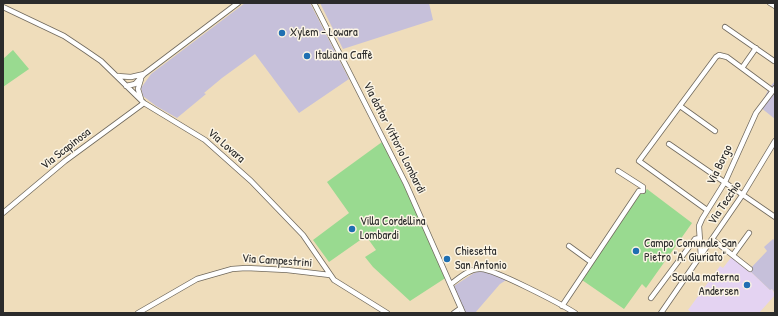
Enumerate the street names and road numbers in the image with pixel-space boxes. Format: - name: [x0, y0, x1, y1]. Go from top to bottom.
- street label: Via dottor Vittorio Lombardi: [360, 80, 428, 196]
- street label: Via Scapinosa: [38, 125, 94, 173]
- street label: Via Lovara: [204, 126, 248, 166]
- street label: Via Borgo: [704, 143, 736, 187]
- street label: Via Tecchio: [705, 179, 745, 227]
- street label: Via Campestrini: [241, 251, 313, 271]

